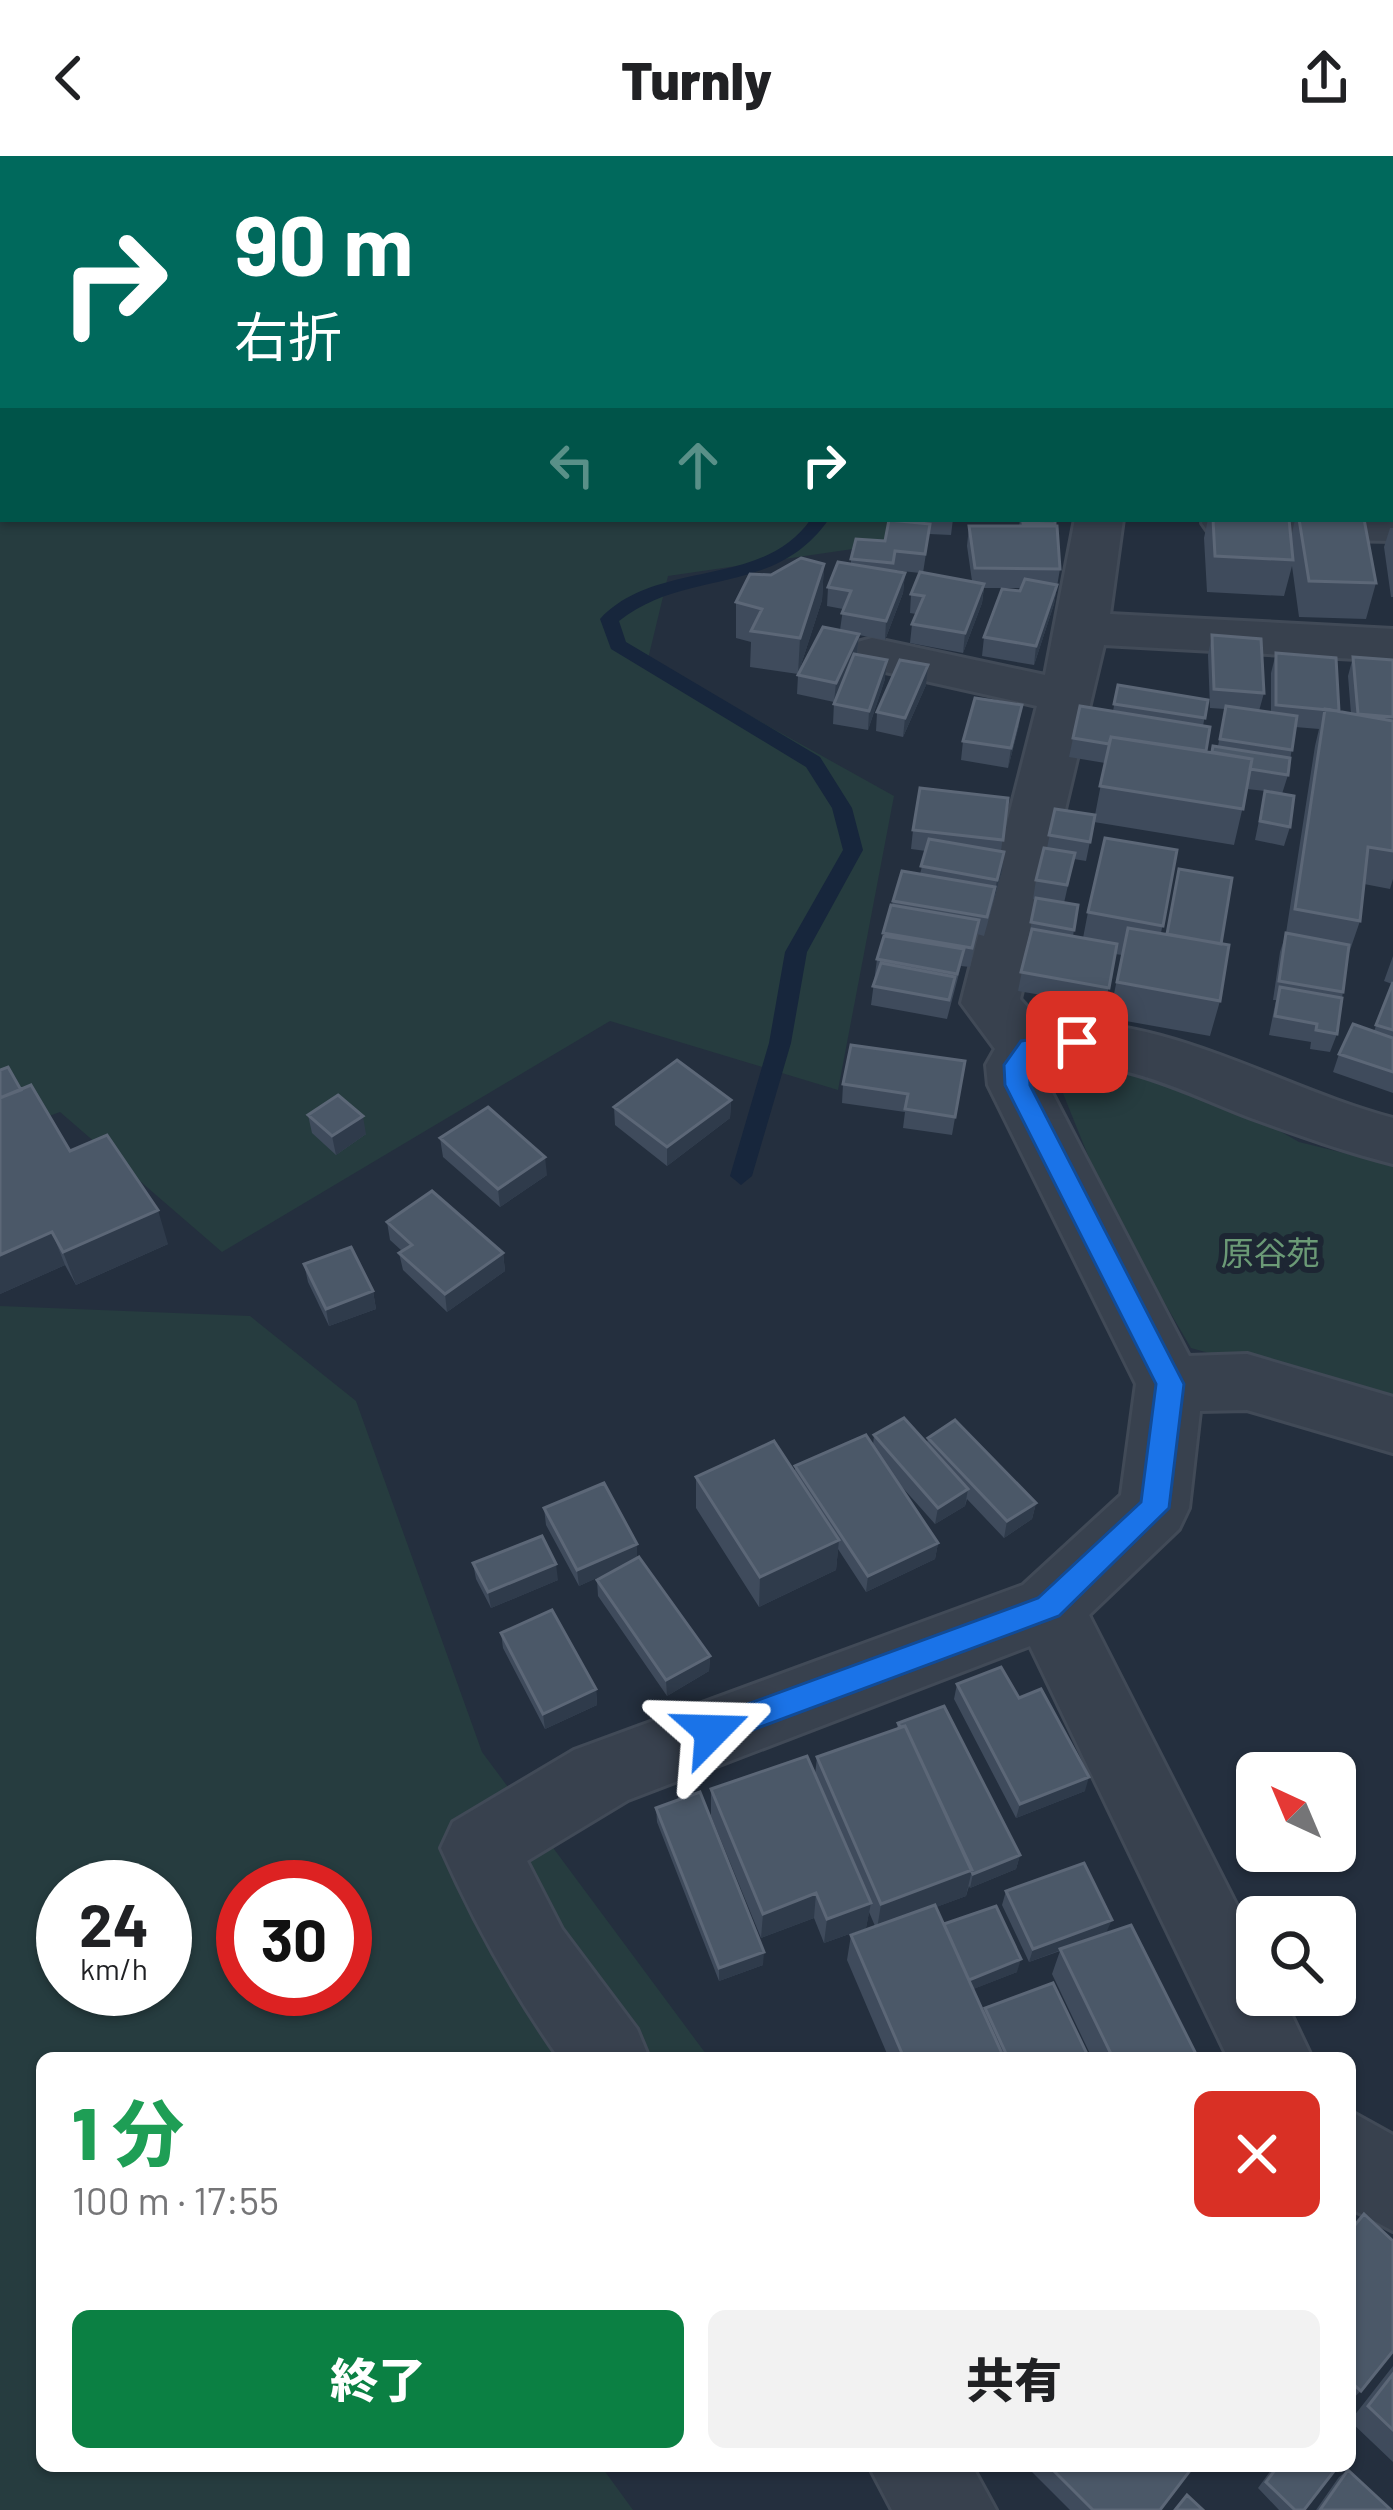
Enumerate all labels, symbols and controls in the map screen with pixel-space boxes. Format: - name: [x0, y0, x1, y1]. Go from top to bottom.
- icon: back: [36, 45, 102, 111]
- icon: share: [1291, 45, 1357, 111]
- text: Turnly: [621, 46, 772, 111]
- text: 90 m: [234, 192, 413, 293]
- icon: right: [36, 204, 192, 360]
- text: 右折: [234, 303, 342, 368]
- icon: left: [539, 432, 605, 498]
- icon: ahead: [665, 432, 731, 498]
- icon: right: [791, 432, 857, 498]
- pin: [1026, 991, 1128, 1093]
- icon: arrive: [1044, 1009, 1110, 1075]
- park label: 原谷苑: [1221, 1232, 1320, 1272]
- position arrow: [649, 1668, 775, 1794]
- north arrow: [1236, 1752, 1356, 1872]
- map controls: [1236, 1752, 1356, 2016]
- speed limit sign: 30: [216, 1860, 372, 2016]
- text: 24: [79, 1887, 149, 1959]
- button: search: [1236, 1896, 1356, 2016]
- text: km/h: [80, 1950, 148, 1986]
- text: 1 分: [72, 2088, 184, 2174]
- button: close: [1194, 2091, 1320, 2217]
- text: 100 m · 17:55: [72, 2176, 279, 2223]
- button: 終了: [72, 2310, 684, 2448]
- button: 共有: [708, 2310, 1320, 2448]

